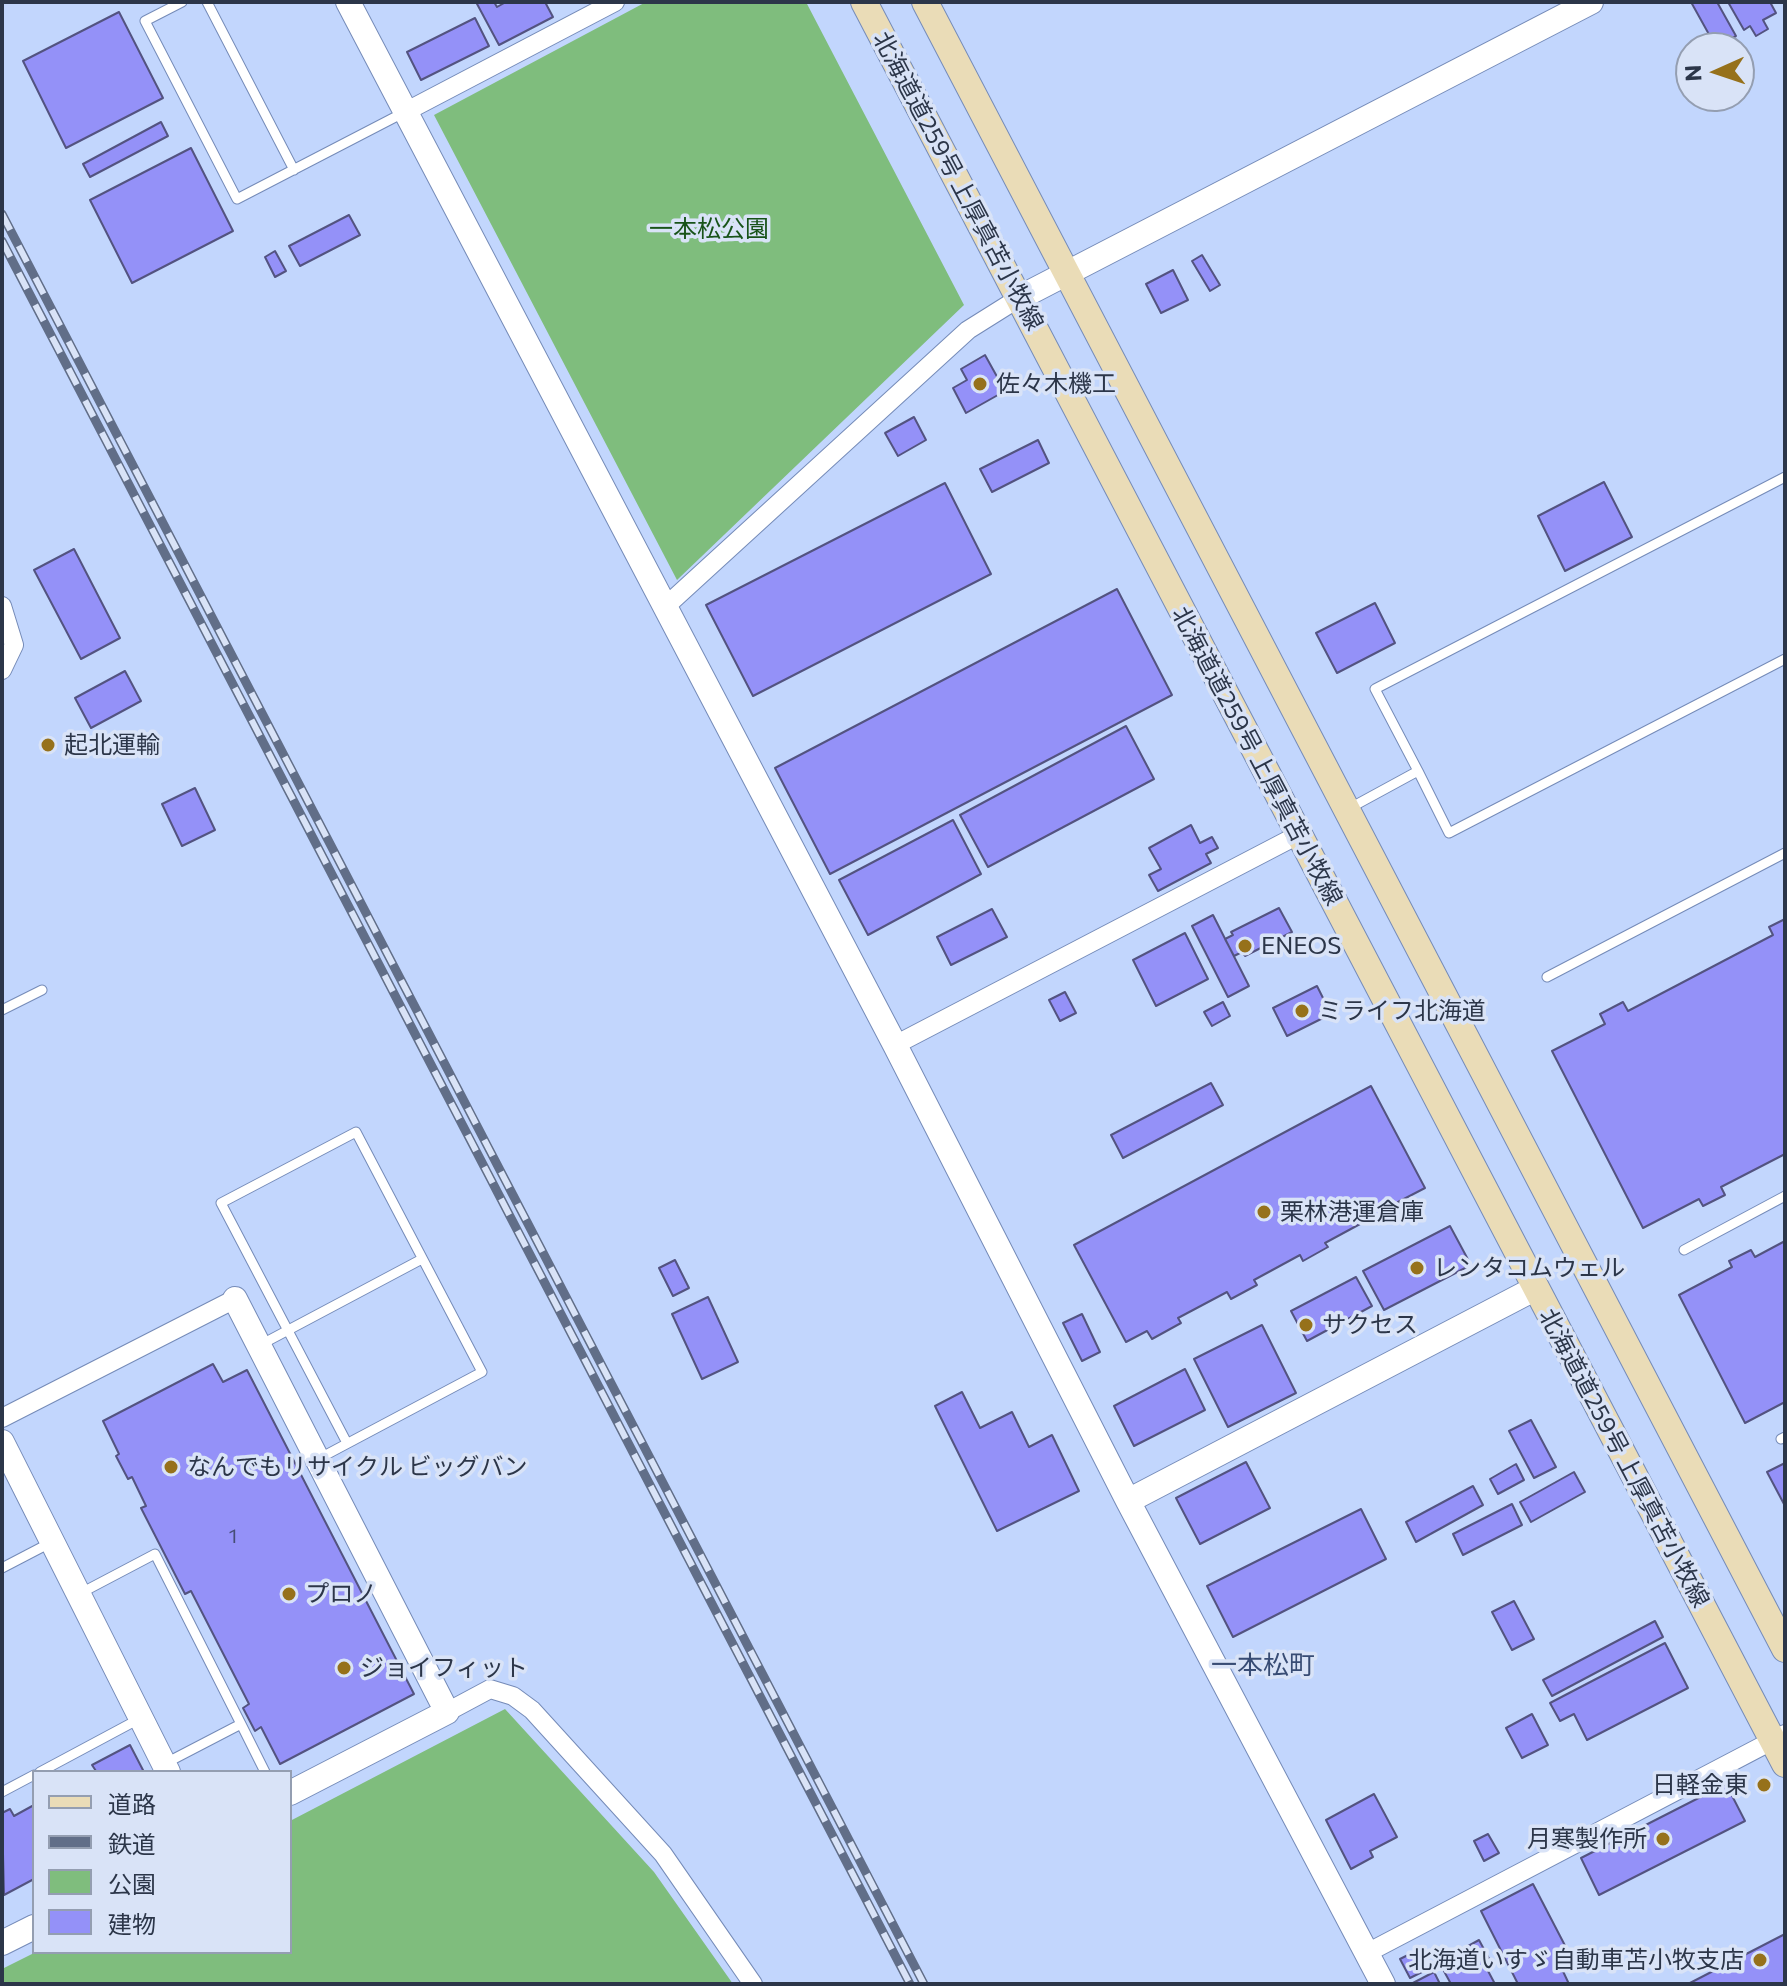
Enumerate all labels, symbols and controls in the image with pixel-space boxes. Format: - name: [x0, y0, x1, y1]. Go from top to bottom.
- street label: 北海道道259号 上厚真苫小牧線: [867, 27, 1049, 335]
- north arrow: [1675, 32, 1755, 112]
- text: N: [1679, 64, 1706, 82]
- park label: 一本松公園: [649, 215, 769, 243]
- place label: 佐々木機工: [996, 370, 1116, 398]
- marker: 佐々木機工: [971, 375, 989, 393]
- street label: 北海道道259号 上厚真苫小牧線: [1166, 602, 1348, 910]
- place label: 起北運輸: [64, 731, 160, 759]
- marker: 起北運輸: [39, 736, 57, 754]
- place label: ENEOS: [1261, 932, 1341, 960]
- marker: ENEOS: [1236, 937, 1254, 955]
- place label: ミライフ北海道: [1318, 997, 1486, 1025]
- marker: ミライフ北海道: [1293, 1002, 1311, 1020]
- place label: 栗林港運倉庫: [1280, 1198, 1424, 1226]
- marker: 栗林港運倉庫: [1255, 1203, 1273, 1221]
- place label: レンタコムウェル: [1433, 1254, 1625, 1282]
- marker: レンタコムウェル: [1408, 1259, 1426, 1277]
- street label: 北海道道259号 上厚真苫小牧線: [1533, 1304, 1715, 1612]
- place label: サクセス: [1322, 1311, 1418, 1339]
- marker: サクセス: [1297, 1316, 1315, 1334]
- place label: なんでもリサイクル ビッグバン: [187, 1453, 528, 1481]
- marker: なんでもリサイクル ビッグバン: [162, 1458, 180, 1476]
- house number: 1: [229, 1524, 237, 1548]
- place label: プロノ: [305, 1580, 377, 1608]
- marker: プロノ: [280, 1585, 298, 1603]
- district label: 一本松町: [1211, 1649, 1315, 1681]
- place label: ジョイフィット: [360, 1654, 528, 1682]
- marker: ジョイフィット: [335, 1659, 353, 1677]
- legend: [32, 1770, 292, 1954]
- place label: 日軽金東: [1652, 1771, 1748, 1799]
- marker: 日軽金東: [1755, 1776, 1773, 1794]
- text: 道路: [108, 1789, 156, 1818]
- place label: 月寒製作所: [1527, 1825, 1647, 1853]
- text: 鉄道: [108, 1829, 156, 1858]
- marker: 月寒製作所: [1654, 1830, 1672, 1848]
- text: 公園: [108, 1869, 156, 1898]
- text: 建物: [108, 1909, 156, 1938]
- place label: 北海道いすゞ自動車苫小牧支店: [1408, 1946, 1744, 1974]
- marker: 北海道いすゞ自動車苫小牧支店: [1751, 1951, 1769, 1969]

